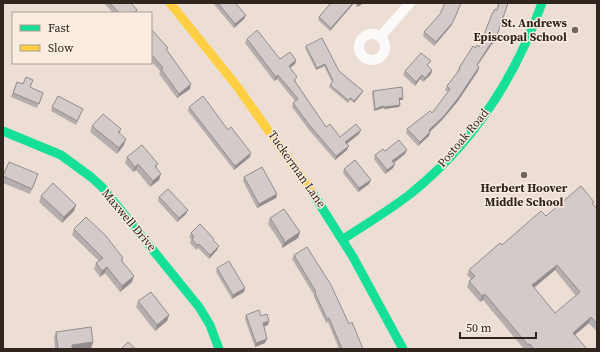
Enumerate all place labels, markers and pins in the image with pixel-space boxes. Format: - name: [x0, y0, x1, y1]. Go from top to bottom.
- place label: St. Andrews Episcopal School: [473, 15, 568, 45]
- marker: St. Andrews Episcopal School: [570, 25, 580, 35]
- marker: Herbert Hoover Middle School: [519, 170, 529, 180]
- place label: Herbert Hoover Middle School: [481, 180, 568, 210]

